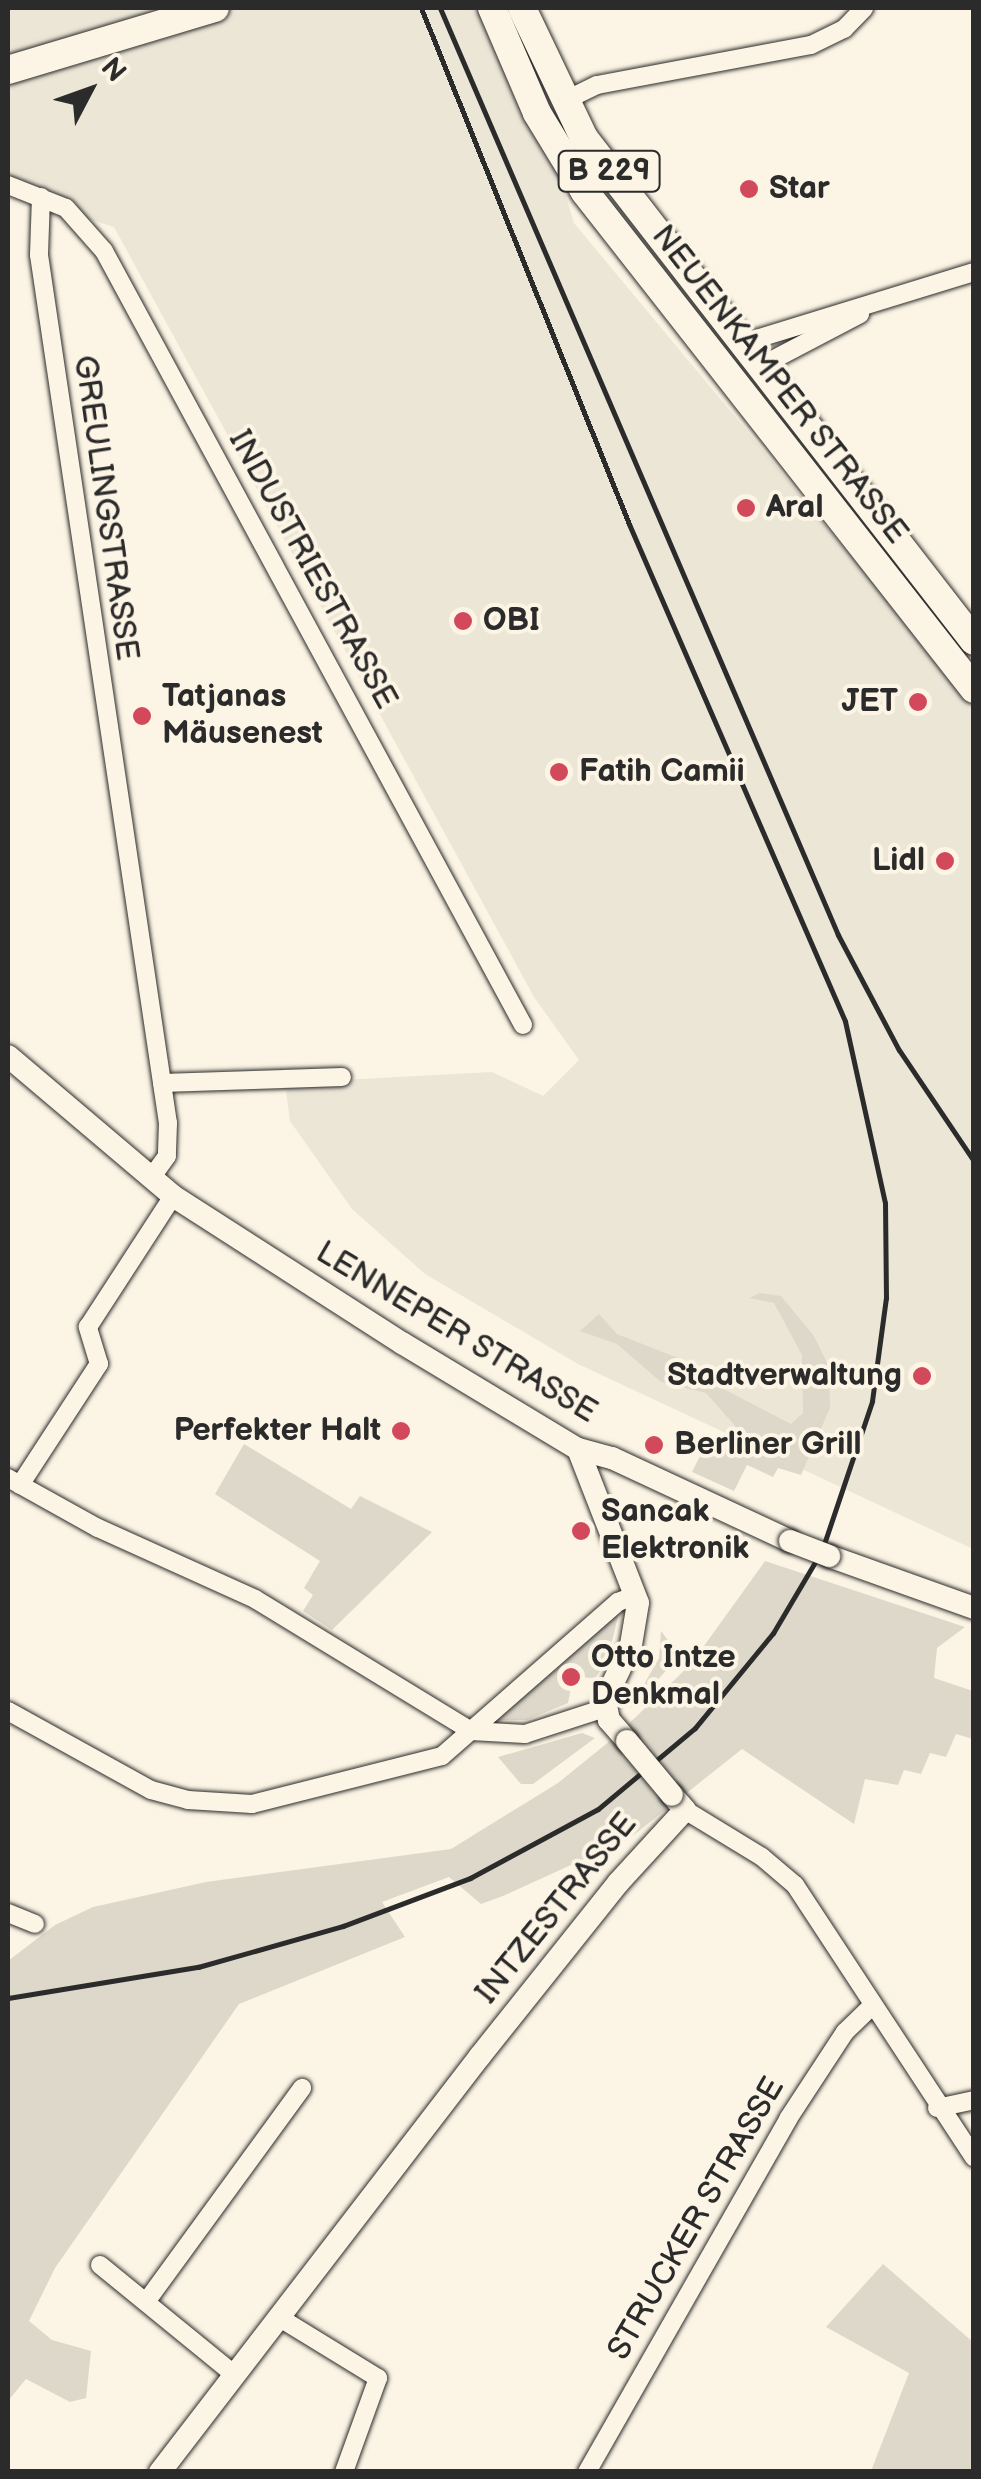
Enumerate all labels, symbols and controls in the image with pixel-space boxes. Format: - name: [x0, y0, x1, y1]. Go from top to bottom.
- north arrow: [40, 40, 140, 140]
- text: N: [94, 51, 132, 89]
- road number: B 229: [556, 146, 662, 196]
- place label: Star: [769, 170, 830, 208]
- marker: Star: [738, 178, 760, 200]
- street label: NEUENKAMPER STRASSE: [643, 218, 915, 552]
- street label: GREULINGSTRASSE: [65, 353, 145, 663]
- street label: INDUSTRIESTRASSE: [219, 424, 405, 716]
- place label: Aral: [766, 489, 823, 527]
- marker: Aral: [735, 497, 757, 519]
- place label: OBI: [483, 602, 540, 640]
- marker: OBI: [452, 610, 474, 632]
- place label: Tatjanas Mäusenest: [162, 679, 323, 754]
- place label: JET: [842, 683, 898, 721]
- marker: JET: [907, 691, 929, 713]
- marker: Tatjanas Mäusenest: [131, 705, 153, 727]
- place label: Fatih Camii: [579, 753, 745, 791]
- marker: Fatih Camii: [548, 761, 570, 783]
- place label: Lidl: [872, 842, 925, 880]
- marker: Lidl: [934, 850, 956, 872]
- street label: LENNEPER STRASSE: [308, 1234, 604, 1432]
- place label: Stadtverwaltung: [667, 1357, 902, 1395]
- marker: Stadtverwaltung: [911, 1365, 933, 1387]
- place label: Perfekter Halt: [174, 1412, 381, 1450]
- marker: Perfekter Halt: [390, 1420, 412, 1442]
- place label: Berliner Grill: [674, 1426, 861, 1464]
- marker: Berliner Grill: [643, 1434, 665, 1456]
- place label: Sancak Elektronik: [601, 1494, 749, 1569]
- marker: Sancak Elektronik: [570, 1520, 592, 1542]
- place label: Otto Intze Denkmal: [591, 1640, 736, 1715]
- marker: Otto Intze Denkmal: [560, 1666, 582, 1688]
- street label: INTZESTRASSE: [468, 1806, 646, 2012]
- street label: STRUCKER STRASSE: [600, 2071, 794, 2367]

